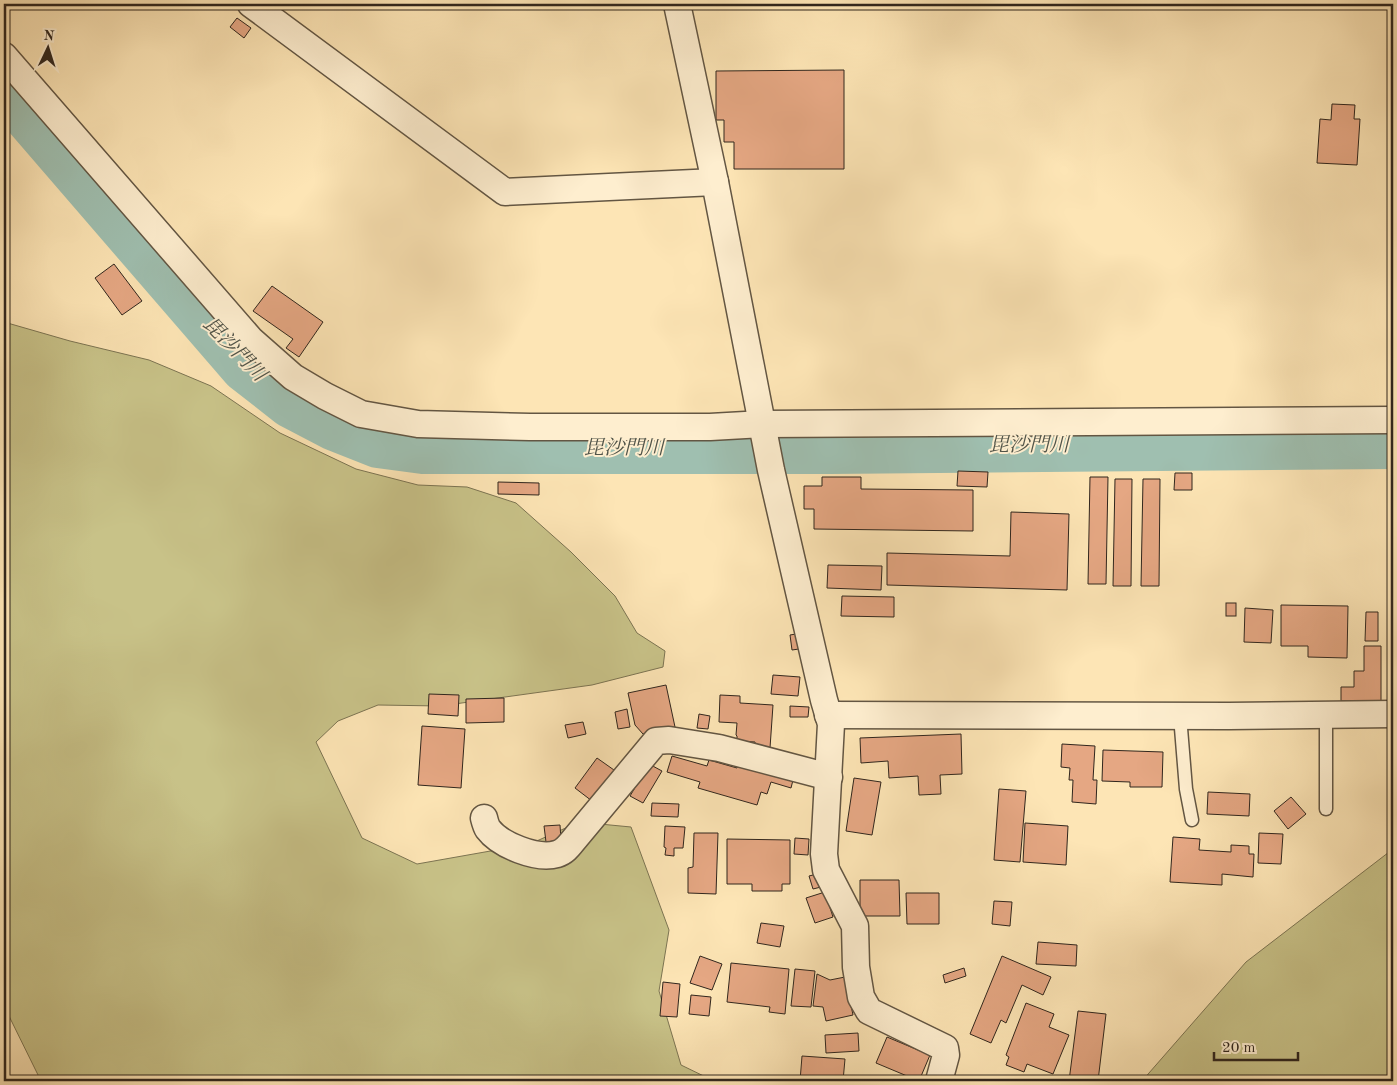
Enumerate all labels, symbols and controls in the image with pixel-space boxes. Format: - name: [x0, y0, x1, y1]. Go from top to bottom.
- north arrow: [22, 22, 72, 72]
- text: N: [43, 29, 55, 43]
- water label: 毘沙門川: [199, 313, 272, 387]
- water label: 毘沙門川: [989, 434, 1071, 456]
- water label: 毘沙門川: [584, 437, 666, 459]
- scale bar: [1214, 1030, 1298, 1062]
- text: 20 m: [1222, 1041, 1256, 1056]

